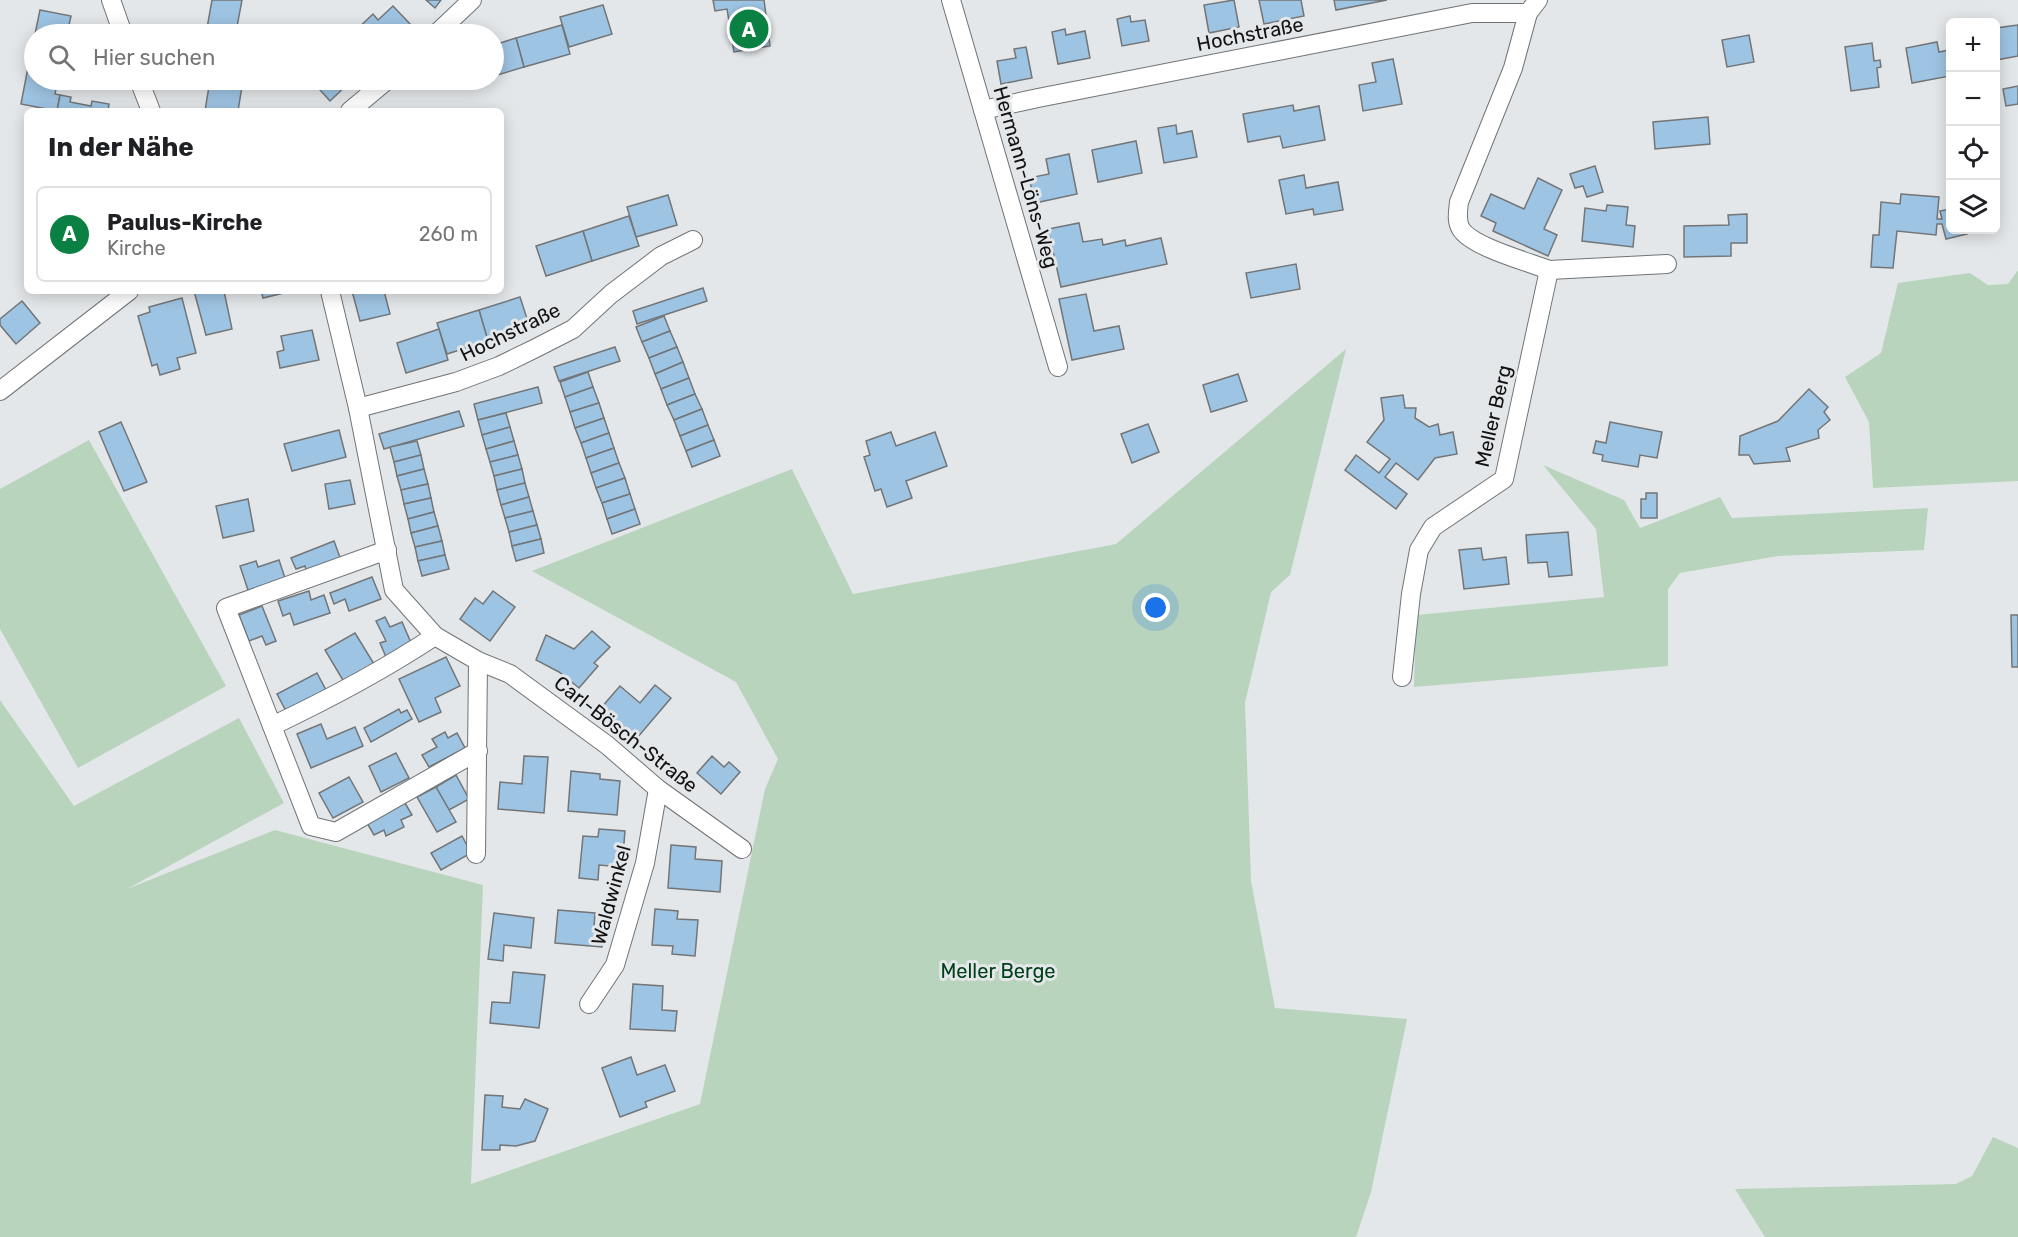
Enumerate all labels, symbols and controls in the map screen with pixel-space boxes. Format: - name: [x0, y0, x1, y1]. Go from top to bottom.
- pin: A: [730, 6, 768, 51]
- street label: Hochstraße: [1194, 12, 1306, 56]
- map controls: [1946, 18, 2000, 234]
- button: +: [1946, 18, 2000, 72]
- search box: [24, 24, 504, 90]
- icon: search: [45, 41, 78, 74]
- text: Hier suchen: [93, 44, 215, 71]
- button: −: [1946, 72, 2000, 126]
- street label: Hermann-Löns-Weg: [989, 83, 1063, 271]
- button: locate: [1946, 126, 2000, 180]
- text: In der Nähe: [48, 132, 194, 163]
- button: layers: [1946, 180, 2000, 234]
- text: Paulus-Kirche: [107, 209, 263, 236]
- text: A: [62, 222, 77, 246]
- text: 260 m: [419, 222, 478, 246]
- text: Kirche: [107, 236, 166, 260]
- street label: Hochstraße: [456, 297, 564, 367]
- street label: Meller Berg: [1470, 363, 1516, 469]
- your location: [1141, 593, 1170, 622]
- street label: Carl-Bösch-Straße: [549, 670, 703, 798]
- street label: Waldwinkel: [586, 842, 636, 948]
- park label: Meller Berge: [940, 959, 1056, 983]

